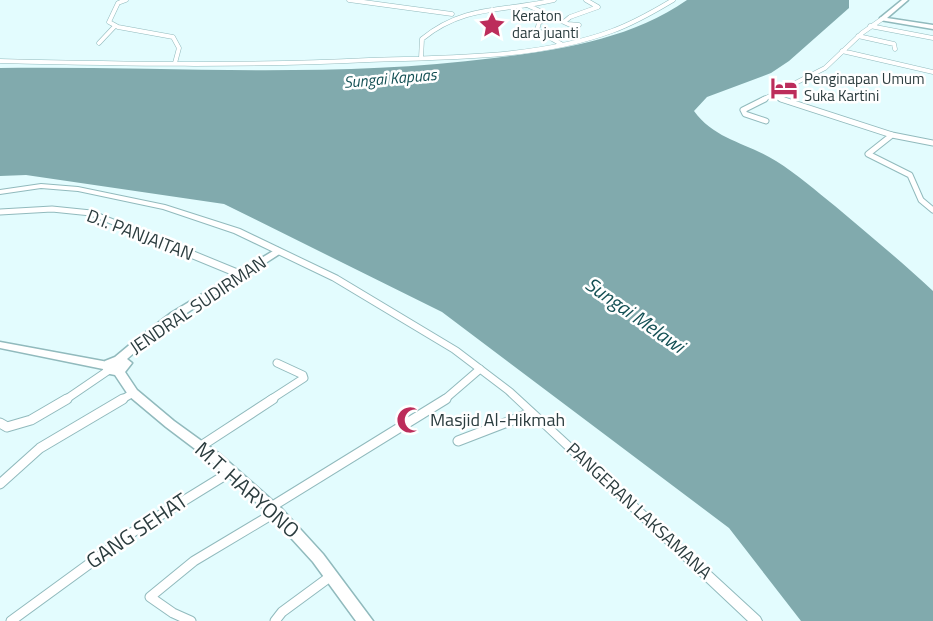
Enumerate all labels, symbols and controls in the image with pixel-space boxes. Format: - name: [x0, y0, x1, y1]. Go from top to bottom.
- place label: Keraton dara juanti: [512, 4, 579, 44]
- place icon: Keraton dara juanti: [477, 10, 507, 40]
- water label: Sungai Kapuas: [343, 62, 439, 94]
- place label: Penginapan Umum Suka Kartini: [804, 67, 925, 107]
- hotel icon: Penginapan Umum Suka Kartini: [769, 73, 799, 103]
- street label: D.I. PANJAITAN: [83, 202, 197, 267]
- street label: JENDRAL SUDIRMAN: [124, 249, 271, 360]
- water label: Sungai Melawi: [579, 269, 694, 362]
- mosque icon: Masjid Al-Hikmah: [395, 405, 425, 435]
- place label: Masjid Al-Hikmah: [430, 406, 565, 433]
- street label: M.T. HARYONO: [188, 433, 307, 545]
- street label: PANGERAN LAKSAMANA: [560, 436, 718, 586]
- street label: GANG SEHAT: [79, 484, 194, 576]

